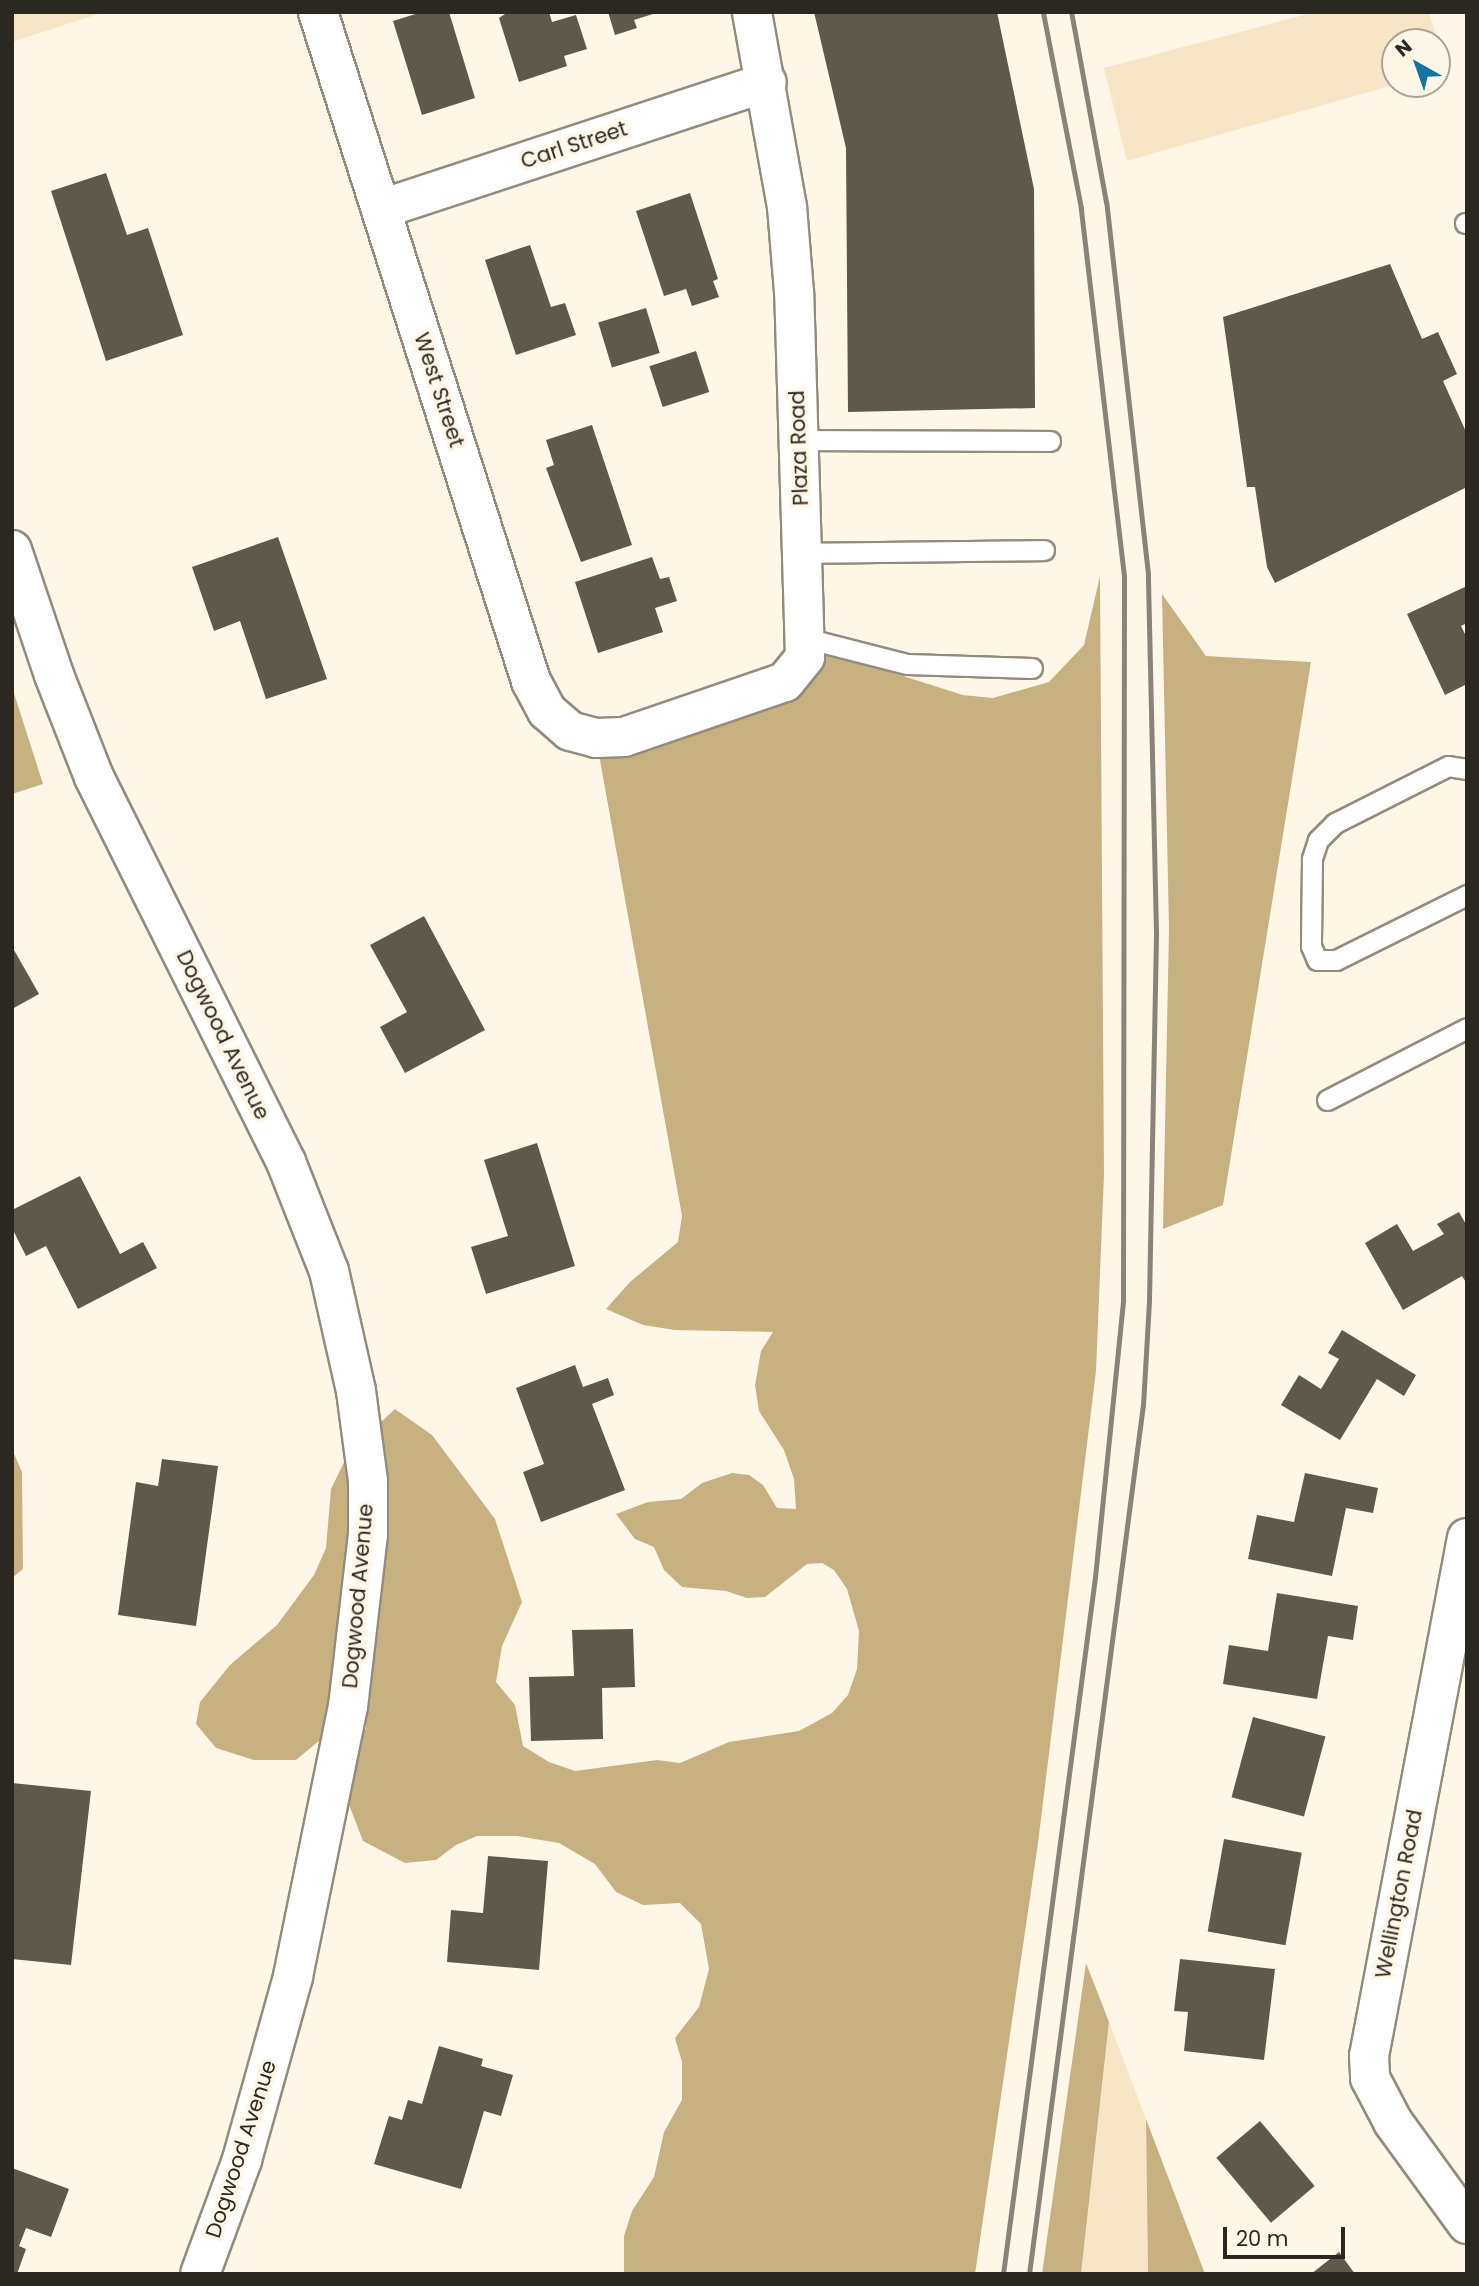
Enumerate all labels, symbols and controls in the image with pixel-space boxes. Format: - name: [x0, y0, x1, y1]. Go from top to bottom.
- north arrow: [1381, 28, 1451, 98]
- text: N: [1389, 33, 1418, 63]
- street label: Carl Street: [518, 116, 630, 174]
- street label: West Street: [409, 329, 469, 451]
- street label: Plaza Road: [784, 390, 814, 506]
- street label: Dogwood Avenue: [171, 946, 275, 1124]
- street label: Dogwood Avenue: [337, 1503, 379, 1689]
- street label: Wellington Road: [1370, 1807, 1428, 1981]
- street label: Dogwood Avenue: [200, 2057, 282, 2241]
- scale bar: [1227, 2212, 1350, 2256]
- text: 20 m: [1236, 2224, 1289, 2253]

